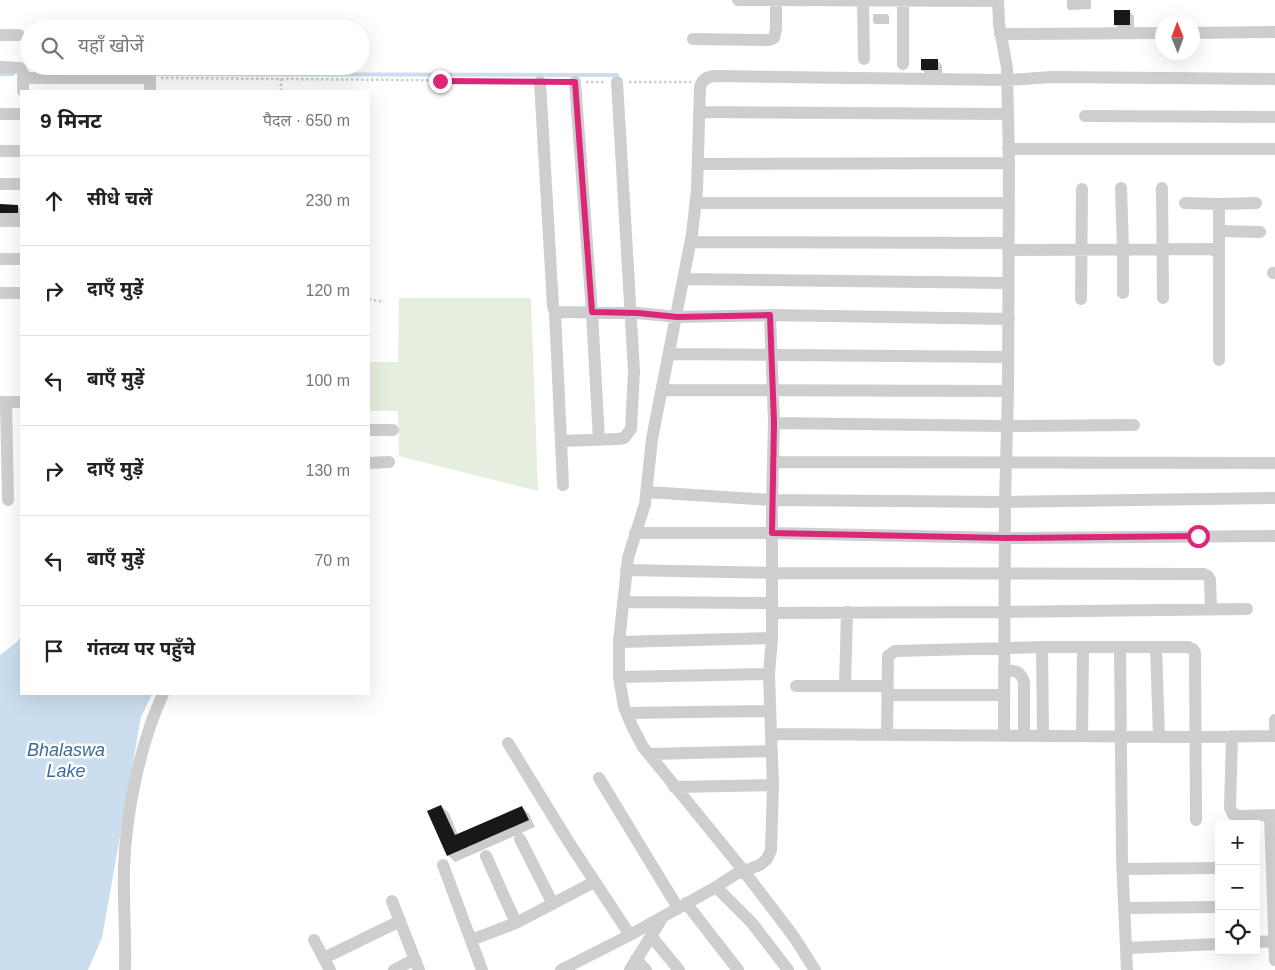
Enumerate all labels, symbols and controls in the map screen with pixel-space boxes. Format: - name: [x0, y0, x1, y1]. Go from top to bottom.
- north arrow: [1155, 15, 1200, 60]
- search box: [20, 20, 370, 75]
- icon: search: [38, 34, 66, 62]
- text: यहाँ खोजें: [78, 35, 144, 56]
- route end: [429, 70, 452, 93]
- text: 9 मिनट: [40, 109, 102, 132]
- text: पैदल · 650 m: [263, 112, 350, 129]
- icon: ahead: [40, 187, 68, 215]
- text: सीधे चलें: [87, 188, 152, 209]
- text: 230 m: [306, 192, 350, 209]
- icon: right: [40, 277, 68, 305]
- text: दाएँ मुड़ें: [87, 278, 143, 299]
- text: 120 m: [306, 282, 350, 299]
- icon: left: [40, 367, 68, 395]
- text: बाएँ मुड़ें: [87, 368, 144, 389]
- text: 100 m: [306, 372, 350, 389]
- icon: right: [40, 457, 68, 485]
- text: दाएँ मुड़ें: [87, 458, 143, 479]
- text: 130 m: [306, 462, 350, 479]
- route start: [1187, 525, 1210, 548]
- icon: left: [40, 547, 68, 575]
- text: बाएँ मुड़ें: [87, 548, 144, 569]
- text: 70 m: [314, 552, 350, 569]
- icon: arrive: [40, 637, 68, 665]
- text: गंतव्य पर पहुँचे: [87, 638, 195, 659]
- water label: Bhalaswa Lake: [27, 740, 105, 781]
- map controls: [1215, 820, 1260, 955]
- button: +: [1215, 820, 1260, 865]
- button: −: [1215, 865, 1260, 910]
- button: locate: [1215, 910, 1260, 955]

